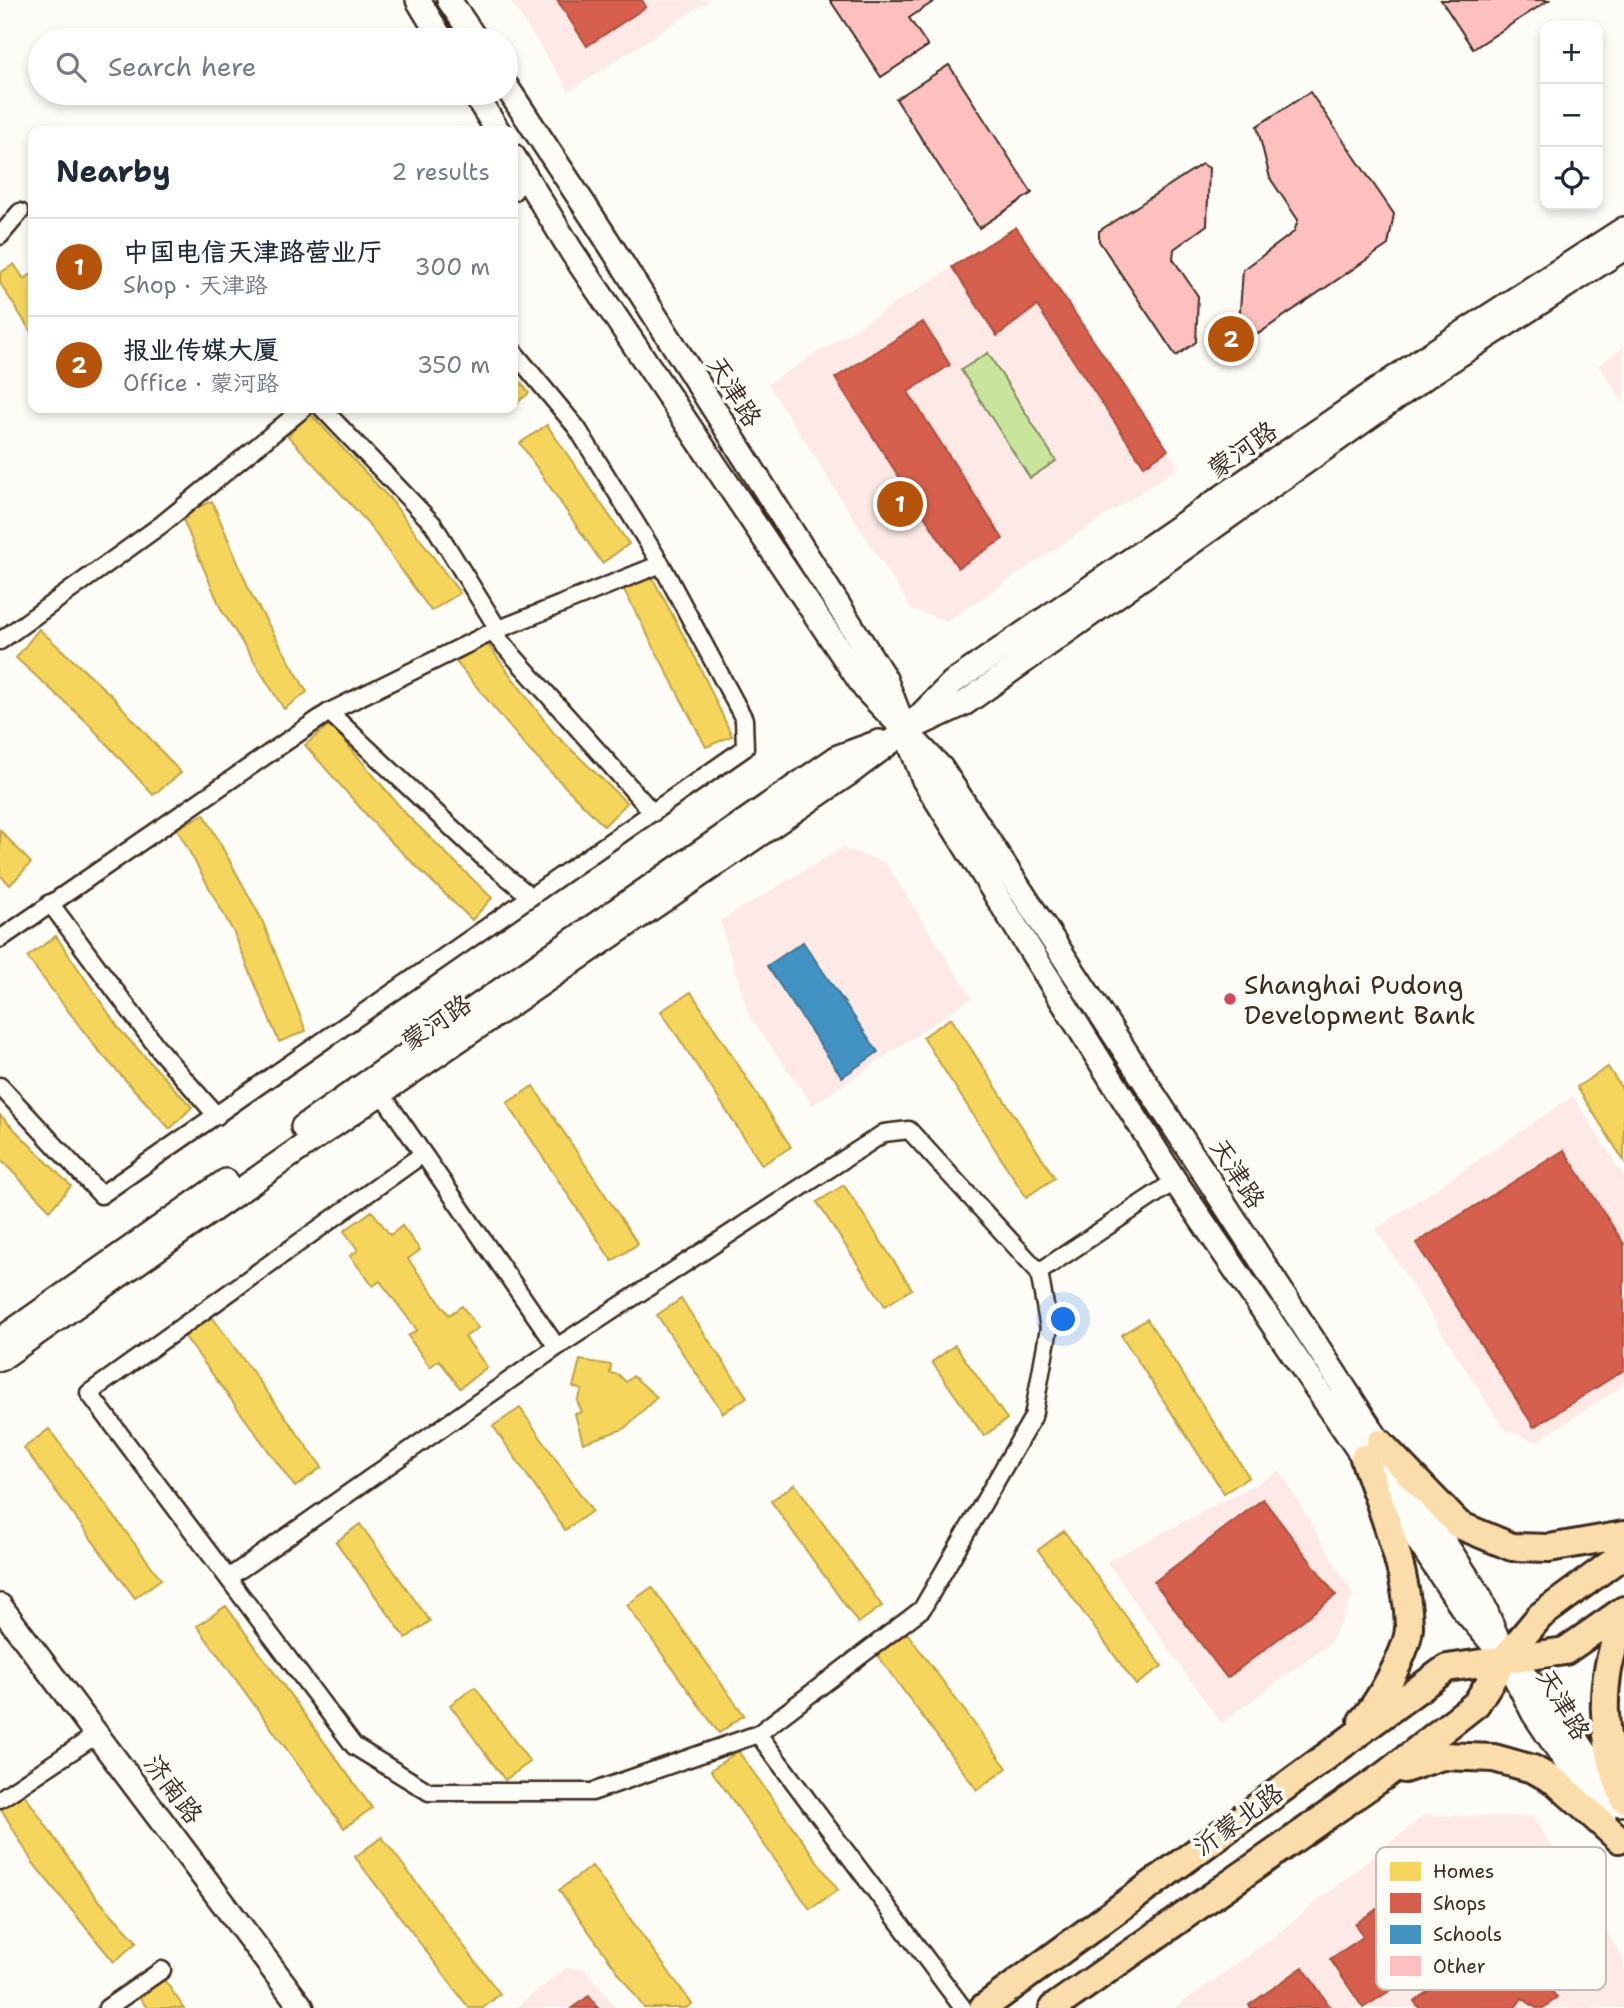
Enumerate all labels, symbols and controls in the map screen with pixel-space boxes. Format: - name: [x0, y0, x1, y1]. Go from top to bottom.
- map controls: [1540, 21, 1603, 210]
- button: +: [1540, 21, 1603, 84]
- search box: [28, 28, 518, 105]
- icon: search: [52, 48, 90, 86]
- text: Search here: [108, 49, 257, 84]
- button: −: [1540, 84, 1603, 147]
- button: locate: [1540, 147, 1603, 210]
- text: Nearby: [56, 151, 171, 192]
- text: 2 results: [391, 157, 490, 187]
- text: 中国电信天津路营业厅: [123, 234, 383, 269]
- text: 1: [74, 252, 84, 282]
- text: 300 m: [415, 252, 490, 282]
- text: Shop · 天津路: [123, 270, 268, 300]
- pin: 2: [1208, 313, 1254, 365]
- text: 报业传媒大厦: [123, 332, 279, 367]
- street label: 天津路: [699, 349, 771, 433]
- text: 2: [71, 350, 87, 380]
- text: 350 m: [417, 350, 490, 380]
- text: Office · 蒙河路: [123, 368, 279, 398]
- street label: 蒙河路: [1200, 412, 1284, 486]
- pin: 1: [877, 478, 923, 530]
- place label: Shanghai Pudong Development Bank: [1244, 967, 1476, 1032]
- street label: 蒙河路: [394, 986, 478, 1058]
- marker: Shanghai Pudong Development Bank: [1222, 991, 1238, 1007]
- street label: 天津路: [1202, 1131, 1274, 1215]
- your location: [1046, 1302, 1080, 1336]
- street label: 天津路: [1529, 1662, 1599, 1746]
- street label: 济南路: [137, 1747, 211, 1831]
- street label: 沂蒙北路: [1186, 1774, 1290, 1864]
- legend: [1376, 1847, 1606, 1990]
- text: Homes: [1433, 1859, 1494, 1884]
- text: Shops: [1433, 1891, 1487, 1916]
- text: Schools: [1433, 1922, 1502, 1947]
- text: Other: [1433, 1954, 1486, 1979]

